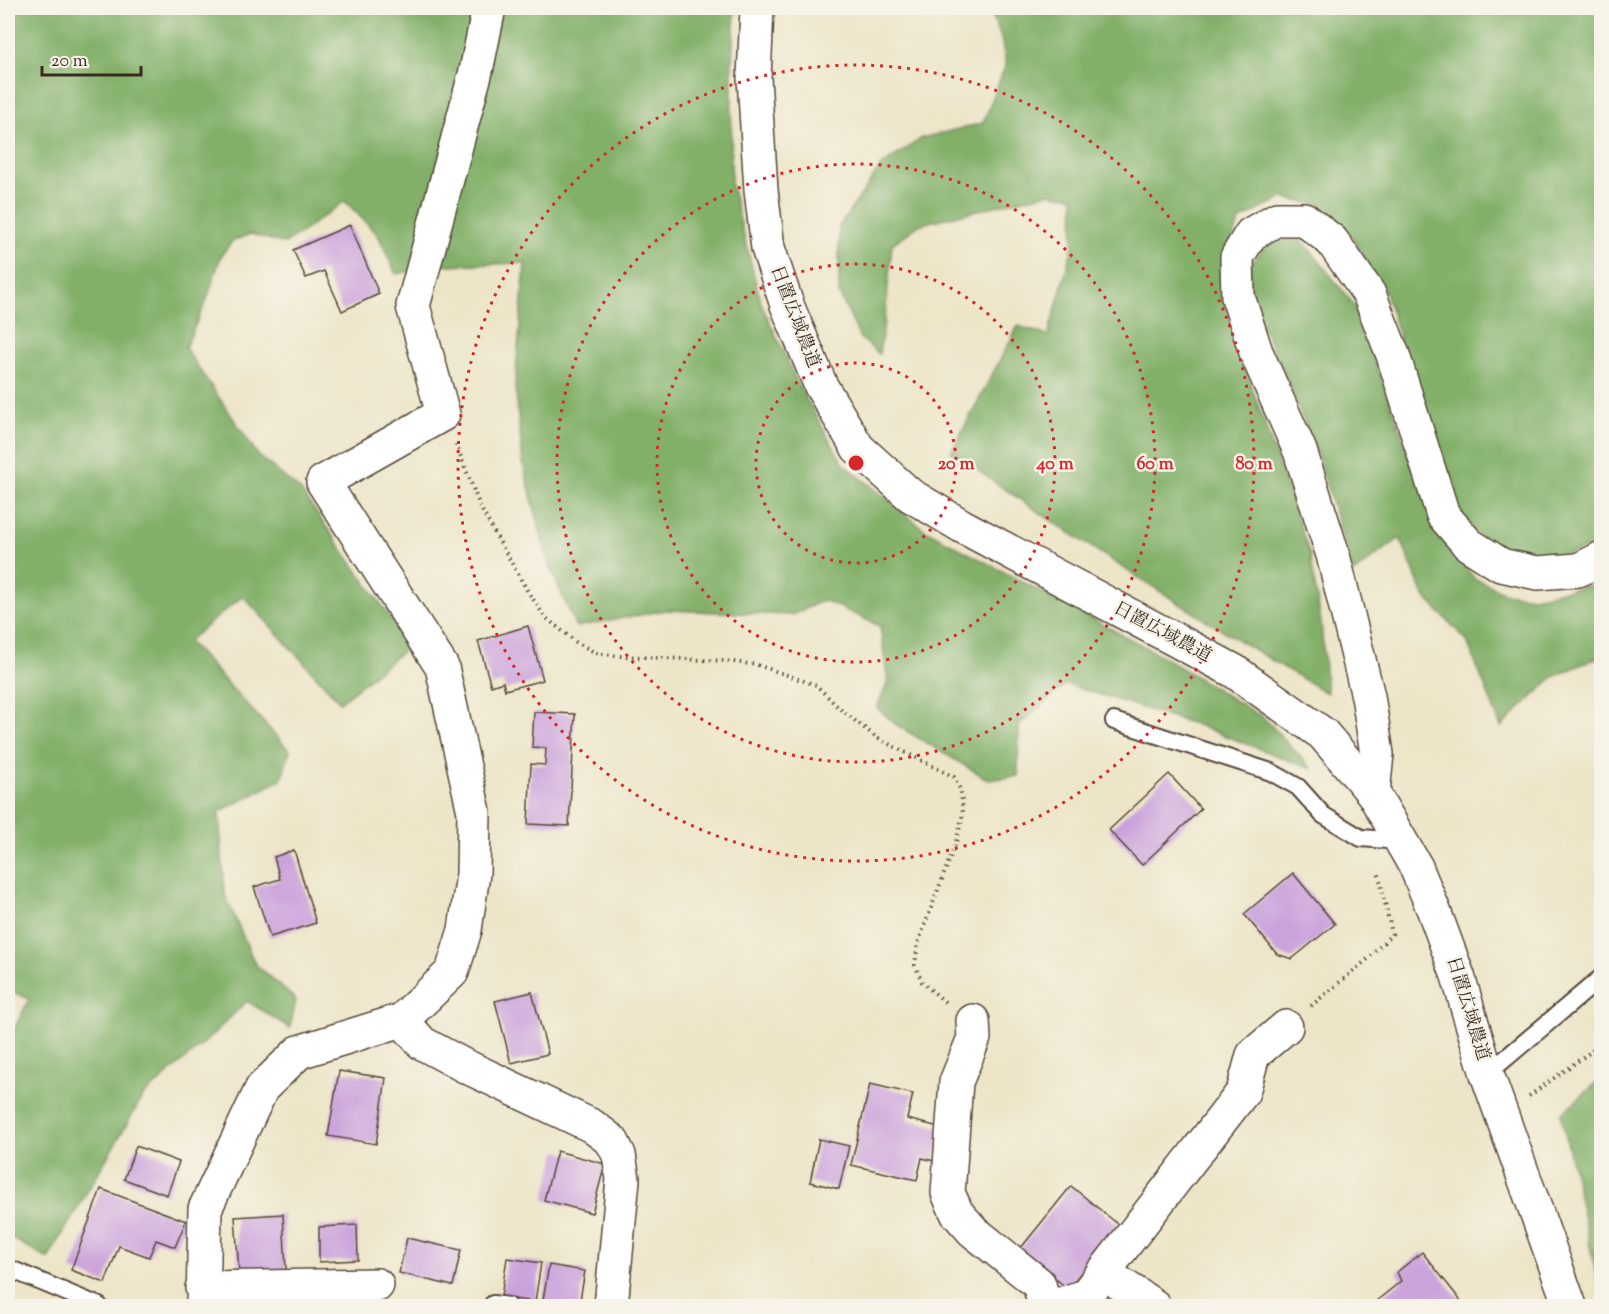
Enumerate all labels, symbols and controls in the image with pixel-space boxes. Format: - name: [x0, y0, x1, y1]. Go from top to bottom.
- scale bar: [42, 39, 141, 77]
- text: 20 m: [51, 49, 88, 75]
- street label: 日置広域農道: [763, 262, 825, 372]
- text: 20 m: [938, 452, 974, 478]
- text: 40 m: [1035, 452, 1074, 478]
- text: 60 m: [1136, 452, 1174, 478]
- text: 80 m: [1235, 452, 1273, 478]
- centre of rings: [846, 453, 866, 473]
- street label: 日置広域農道: [1108, 596, 1216, 670]
- street label: 日置広域農道: [1439, 954, 1495, 1064]

